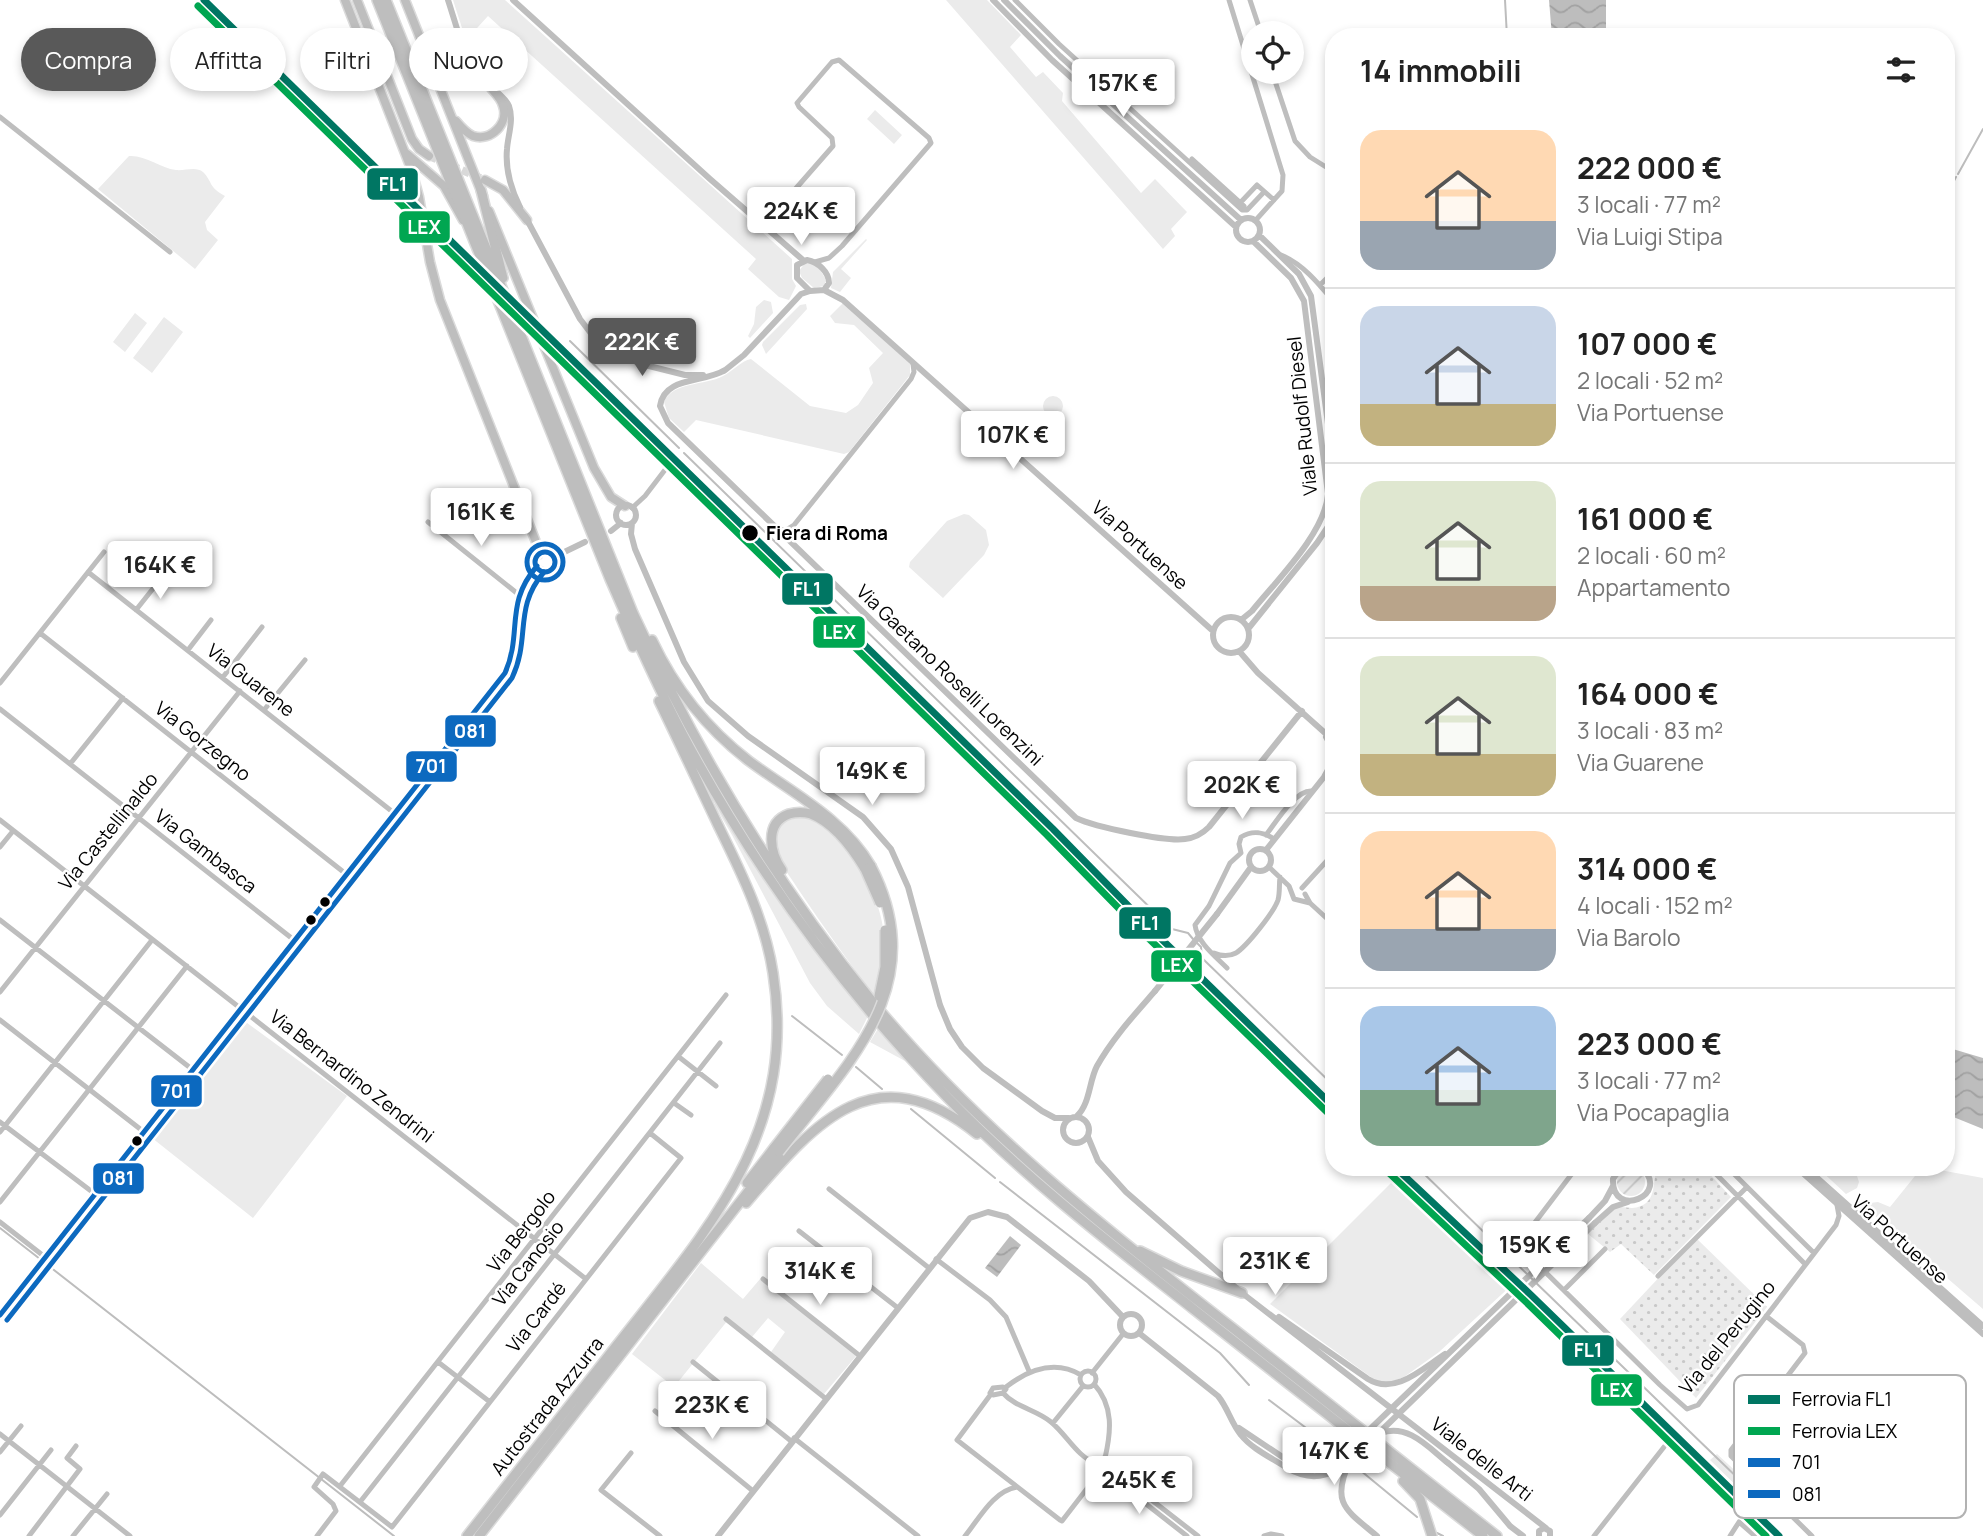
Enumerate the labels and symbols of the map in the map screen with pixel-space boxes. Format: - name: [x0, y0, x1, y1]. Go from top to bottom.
- pin: 157K €: [1066, 60, 1180, 119]
- line badge: FL1: [366, 167, 419, 201]
- text: FL1: [379, 171, 407, 197]
- pin: 224K €: [744, 188, 858, 247]
- line badge: LEX: [398, 210, 451, 244]
- text: LEX: [407, 214, 441, 240]
- pin: 222K €: [585, 318, 699, 378]
- street label: Viale Rudolf Diesel: [1281, 335, 1323, 497]
- pin: 107K €: [956, 412, 1070, 471]
- pin: 161K €: [424, 489, 538, 548]
- street label: Via Portuense: [1086, 495, 1194, 595]
- place label: Fiera di Roma: [766, 520, 888, 546]
- marker: Fiera di Roma: [740, 523, 760, 543]
- pin: 164K €: [103, 542, 217, 601]
- line badge: FL1: [781, 572, 834, 606]
- text: FL1: [793, 576, 821, 602]
- street label: Via Gaetano Roselli Lorenzini: [851, 579, 1049, 771]
- line badge: LEX: [812, 615, 866, 649]
- text: LEX: [822, 619, 856, 645]
- street label: Via Guarene: [202, 637, 300, 723]
- street label: Via Gorzegno: [149, 695, 257, 787]
- line badge: 081: [444, 714, 497, 748]
- text: 081: [454, 718, 486, 744]
- pin: 149K €: [815, 748, 929, 807]
- line badge: 701: [405, 750, 458, 783]
- text: 701: [416, 753, 446, 779]
- pin: 202K €: [1185, 762, 1299, 821]
- street label: Via Castellinaldo: [52, 767, 164, 895]
- street label: Via Gambasca: [150, 803, 262, 899]
- unlabelled marker: [318, 895, 332, 909]
- line badge: FL1: [1118, 906, 1172, 940]
- text: FL1: [1131, 910, 1159, 936]
- unlabelled marker: [304, 913, 318, 927]
- line badge: LEX: [1150, 949, 1203, 983]
- text: LEX: [1160, 952, 1194, 978]
- street label: Via Bernardino Zendrini: [264, 1004, 440, 1148]
- line badge: 701: [150, 1074, 203, 1108]
- text: 701: [161, 1078, 191, 1104]
- unlabelled marker: [130, 1134, 144, 1148]
- line badge: 081: [92, 1162, 145, 1195]
- text: 081: [102, 1165, 134, 1191]
- street label: Via Bergolo: [481, 1185, 561, 1277]
- street label: Via Portuense: [1846, 1189, 1954, 1289]
- street label: Via Canosio: [486, 1215, 570, 1311]
- pin: 159K €: [1478, 1222, 1592, 1281]
- pin: 231K €: [1218, 1238, 1332, 1297]
- pin: 314K €: [763, 1248, 877, 1307]
- street label: Via del Perugino: [1673, 1275, 1781, 1399]
- street label: Via Cardé: [500, 1276, 572, 1358]
- street label: Autostrada Azzurra: [485, 1331, 609, 1481]
- line badge: FL1: [1561, 1334, 1615, 1367]
- text: FL1: [1574, 1337, 1602, 1363]
- line badge: LEX: [1590, 1373, 1643, 1407]
- legend: [1734, 1375, 1966, 1518]
- text: LEX: [1599, 1377, 1633, 1403]
- pin: 223K €: [655, 1382, 769, 1441]
- text: Ferrovia FL1: [1792, 1386, 1892, 1412]
- street label: Viale delle Arti: [1426, 1411, 1538, 1507]
- text: Ferrovia LEX: [1792, 1418, 1898, 1444]
- pin: 147K €: [1277, 1428, 1391, 1487]
- text: 701: [1792, 1449, 1821, 1475]
- pin: 245K €: [1082, 1456, 1196, 1516]
- text: 081: [1792, 1481, 1822, 1507]

